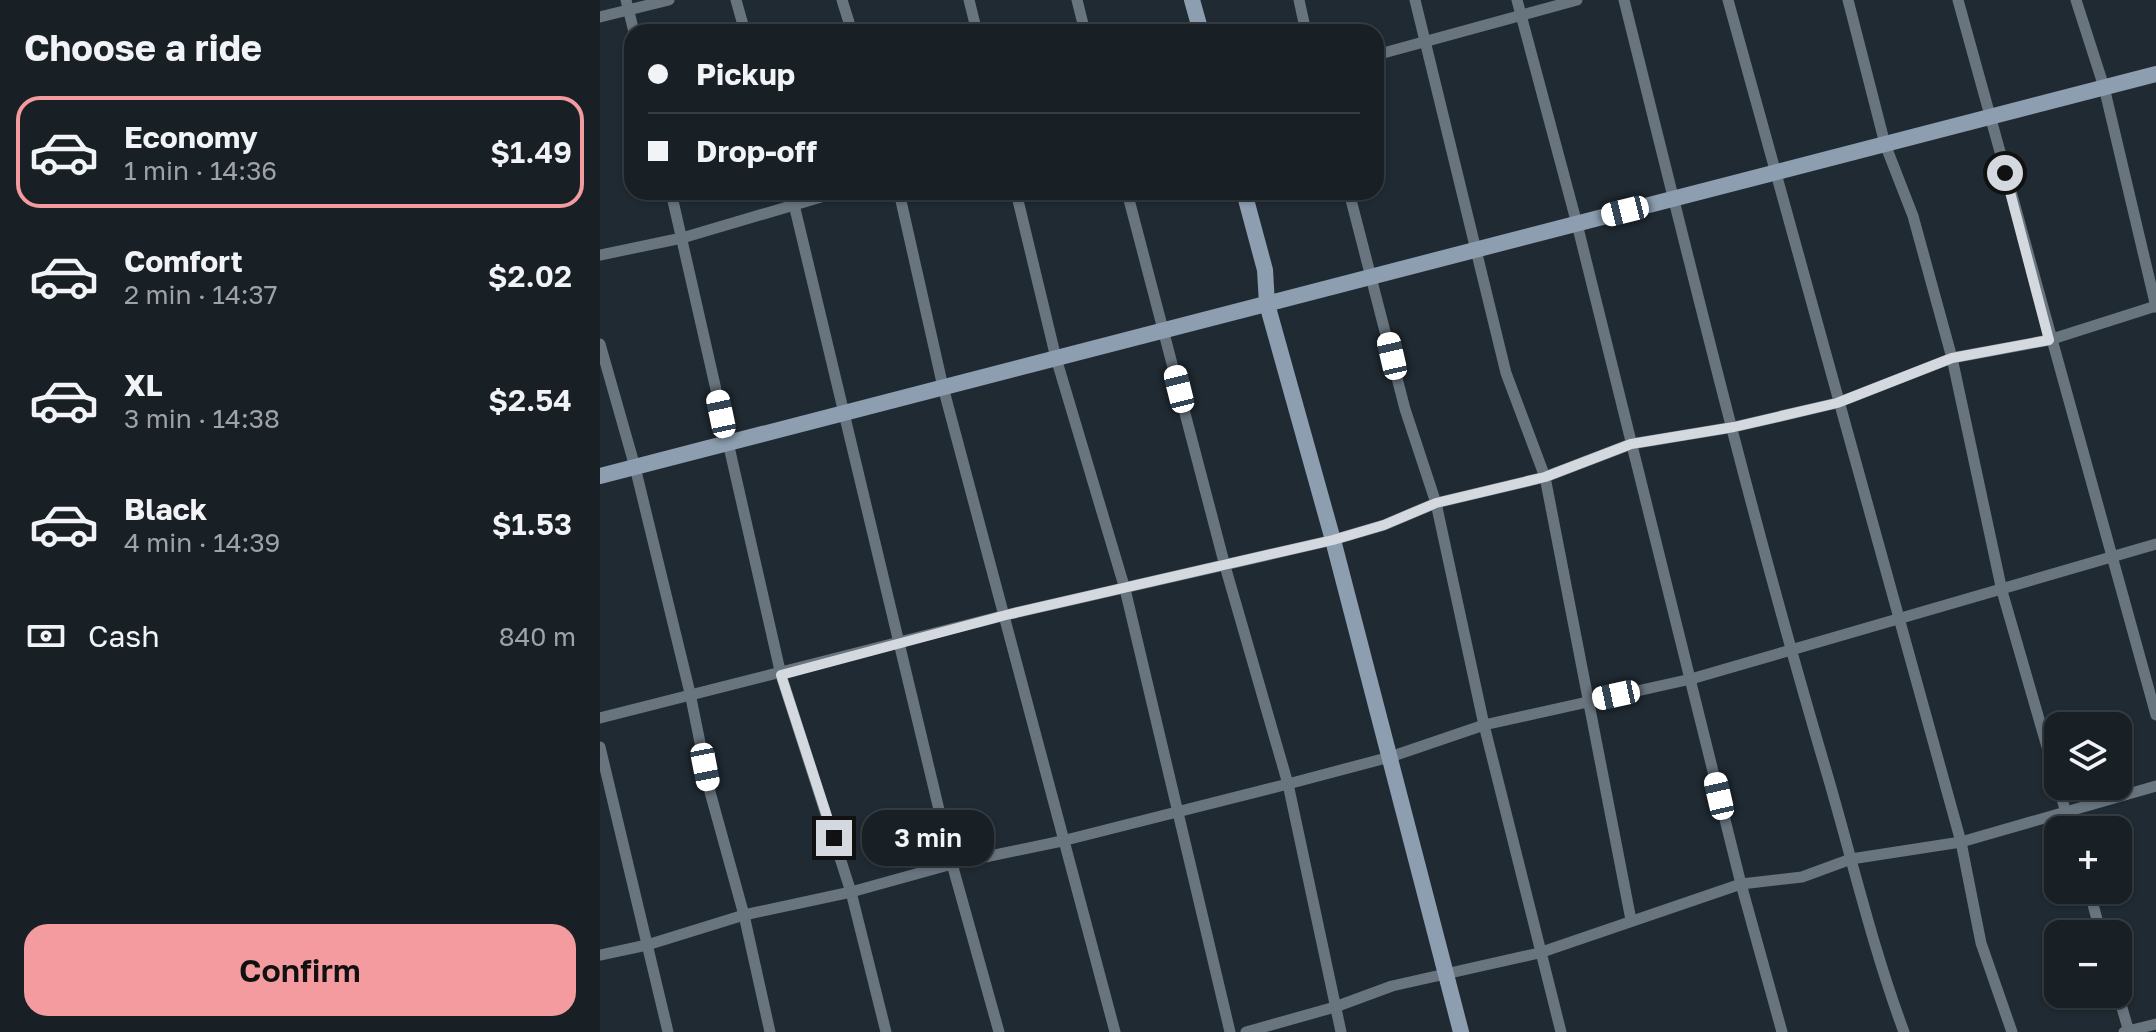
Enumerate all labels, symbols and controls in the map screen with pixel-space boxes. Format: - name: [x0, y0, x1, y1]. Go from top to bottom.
- text: Choose a ride: [24, 26, 262, 69]
- text: Pickup: [696, 56, 795, 92]
- icon: car: [28, 116, 100, 188]
- text: Economy: [124, 119, 258, 155]
- text: Drop-off: [696, 133, 817, 169]
- text: $1.49: [490, 134, 572, 170]
- text: 1 min · 14:36: [124, 155, 277, 186]
- route start: [1987, 155, 2023, 191]
- car: [1599, 194, 1651, 228]
- icon: car: [28, 240, 100, 312]
- text: Comfort: [124, 243, 243, 279]
- text: $2.02: [488, 258, 572, 294]
- text: 2 min · 14:37: [124, 279, 278, 310]
- car: [1375, 330, 1409, 382]
- car: [1162, 363, 1196, 415]
- icon: car: [28, 364, 100, 436]
- text: XL: [124, 367, 163, 403]
- text: $2.54: [488, 382, 572, 418]
- car: [704, 388, 738, 440]
- text: 3 min · 14:38: [124, 403, 280, 434]
- icon: car: [28, 488, 100, 560]
- text: Black: [124, 491, 207, 527]
- text: $1.53: [492, 506, 572, 542]
- text: 4 min · 14:39: [124, 527, 280, 558]
- icon: cash: [24, 614, 68, 658]
- text: Cash: [88, 618, 160, 654]
- text: 840 m: [499, 621, 576, 652]
- car: [1590, 678, 1642, 712]
- map controls: [2044, 712, 2132, 1008]
- button: layers: [2044, 712, 2132, 800]
- car: [689, 741, 721, 793]
- car: [1702, 770, 1736, 822]
- callout: 3 min: [862, 810, 994, 866]
- button: +: [2044, 816, 2132, 904]
- route end: [816, 820, 852, 856]
- text: 3 min: [894, 822, 962, 853]
- button: −: [2044, 920, 2132, 1008]
- button: Confirm: [24, 924, 576, 1016]

